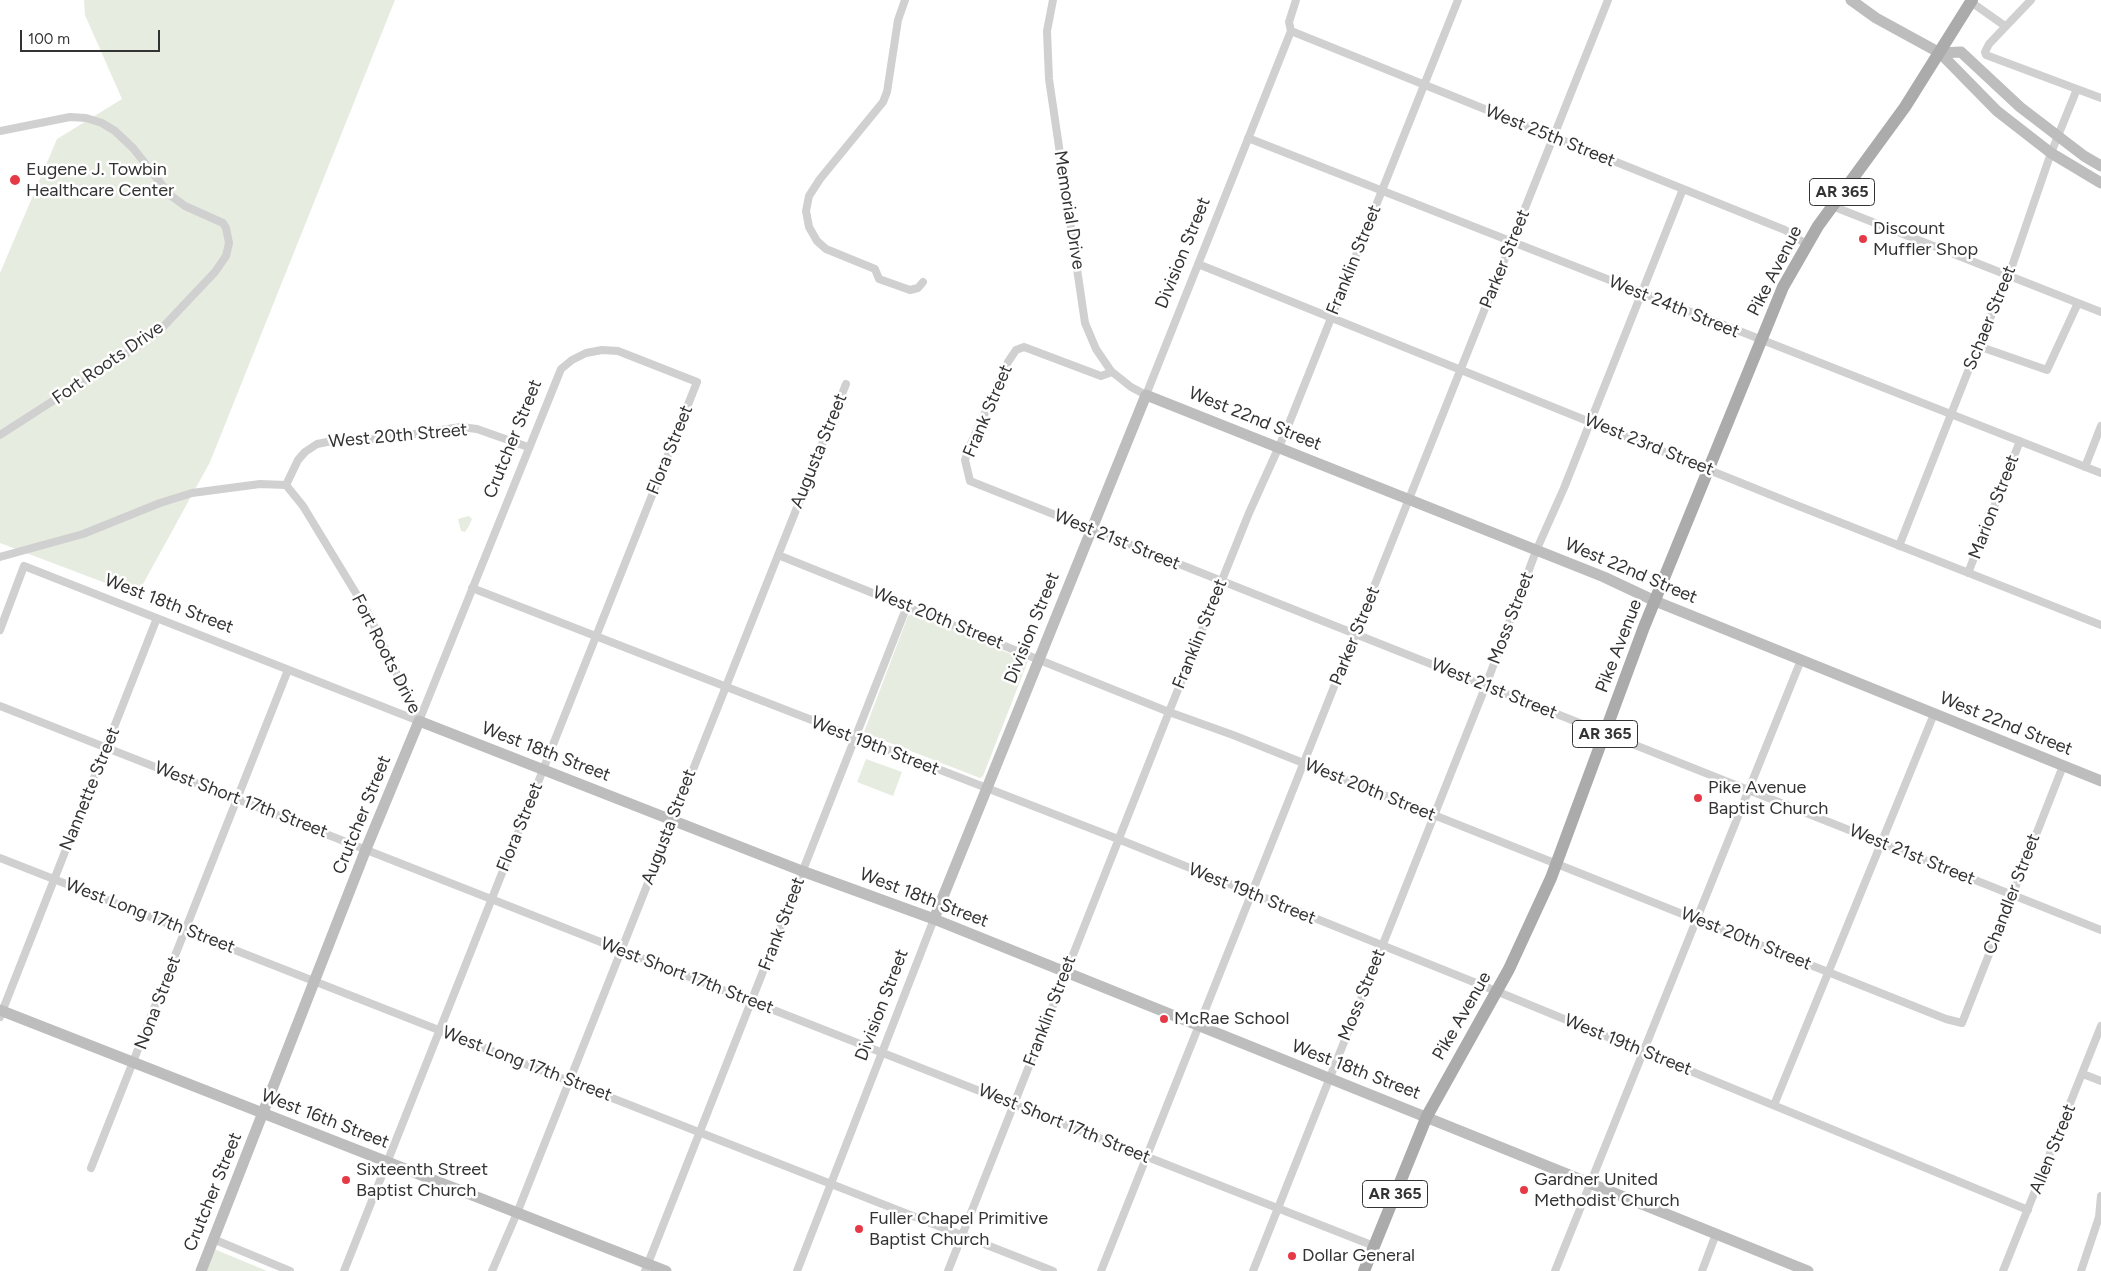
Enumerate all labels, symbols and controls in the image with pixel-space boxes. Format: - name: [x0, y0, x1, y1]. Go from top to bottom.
- scale bar: [22, 20, 162, 52]
- text: 100 m: [28, 30, 70, 48]
- street label: West 25th Street: [1482, 100, 1618, 172]
- street label: Memorial Drive: [1049, 149, 1089, 271]
- place label: Eugene J. Towbin Healthcare Center: [26, 159, 174, 202]
- marker: Eugene J. Towbin Healthcare Center: [8, 173, 22, 187]
- road number: AR 365: [1810, 178, 1874, 206]
- street label: Division Street: [1151, 194, 1215, 312]
- street label: Franklin Street: [1322, 202, 1386, 318]
- street label: Parker Street: [1475, 206, 1535, 312]
- place label: Discount Muffler Shop: [1873, 218, 1978, 260]
- street label: Pike Avenue: [1743, 222, 1807, 320]
- marker: Discount Muffler Shop: [1857, 233, 1869, 245]
- street label: Schaer Street: [1959, 263, 2021, 373]
- street label: West 24th Street: [1606, 271, 1742, 343]
- street label: Fort Roots Drive: [48, 317, 168, 409]
- street label: Frank Street: [959, 361, 1017, 461]
- street label: Crutcher Street: [479, 376, 547, 502]
- street label: West 22nd Street: [1185, 382, 1325, 456]
- street label: Augusta Street: [786, 390, 852, 512]
- street label: Flora Street: [642, 402, 698, 498]
- street label: West 23rd Street: [1581, 409, 1717, 481]
- street label: West 20th Street: [328, 419, 468, 453]
- street label: Marion Street: [1964, 452, 2024, 562]
- street label: West 21st Street: [1051, 505, 1183, 575]
- street label: West 22nd Street: [1562, 533, 1700, 609]
- street label: Division Street: [1000, 569, 1064, 687]
- street label: Moss Street: [1483, 569, 1539, 667]
- street label: West 18th Street: [102, 570, 236, 638]
- street label: Franklin Street: [1168, 576, 1232, 692]
- street label: West 20th Street: [869, 582, 1007, 654]
- street label: Parker Street: [1325, 583, 1385, 689]
- street label: Fort Roots Drive: [347, 591, 425, 717]
- street label: Pike Avenue: [1591, 596, 1647, 696]
- street label: West 21st Street: [1428, 654, 1560, 724]
- street label: West 22nd Street: [1936, 687, 2076, 761]
- street label: West 19th Street: [808, 712, 942, 780]
- street label: West 18th Street: [479, 718, 613, 786]
- road number: AR 365: [1572, 721, 1638, 748]
- street label: Nannette Street: [55, 724, 125, 854]
- street label: Crutcher Street: [328, 752, 396, 878]
- street label: West 20th Street: [1301, 754, 1439, 826]
- street label: West Short 17th Street: [151, 757, 331, 843]
- street label: Augusta Street: [637, 766, 701, 888]
- place label: Pike Avenue Baptist Church: [1708, 777, 1828, 820]
- street label: Flora Street: [492, 779, 548, 875]
- marker: Pike Avenue Baptist Church: [1692, 792, 1704, 804]
- street label: West 21st Street: [1846, 820, 1978, 890]
- street label: Chandler Street: [1979, 831, 2045, 957]
- street label: West 19th Street: [1185, 859, 1319, 929]
- street label: West 18th Street: [857, 864, 991, 932]
- street label: West Long 17th Street: [62, 874, 238, 958]
- street label: Frank Street: [754, 874, 810, 974]
- street label: West 20th Street: [1677, 903, 1815, 975]
- street label: West Short 17th Street: [597, 933, 777, 1019]
- street label: Division Street: [851, 946, 913, 1064]
- street label: Moss Street: [1334, 946, 1390, 1044]
- street label: Nona Street: [130, 953, 186, 1053]
- street label: Franklin Street: [1019, 953, 1081, 1069]
- street label: Pike Avenue: [1428, 968, 1496, 1064]
- place label: McRae School: [1174, 1008, 1289, 1030]
- street label: West 19th Street: [1561, 1010, 1695, 1080]
- marker: McRae School: [1158, 1013, 1170, 1025]
- street label: West Long 17th Street: [439, 1022, 615, 1106]
- street label: West 18th Street: [1289, 1036, 1423, 1104]
- street label: West Short 17th Street: [975, 1080, 1153, 1168]
- street label: West 16th Street: [258, 1085, 392, 1153]
- street label: Allen Street: [2025, 1101, 2081, 1197]
- street label: Crutcher Street: [179, 1129, 247, 1255]
- place label: Sixteenth Street Baptist Church: [356, 1159, 488, 1202]
- place label: Gardner United Methodist Church: [1534, 1169, 1680, 1212]
- marker: Sixteenth Street Baptist Church: [340, 1174, 352, 1186]
- road number: AR 365: [1362, 1180, 1428, 1208]
- marker: Gardner United Methodist Church: [1518, 1184, 1530, 1196]
- place label: Fuller Chapel Primitive Baptist Church: [869, 1208, 1048, 1250]
- marker: Fuller Chapel Primitive Baptist Church: [853, 1223, 865, 1235]
- place label: Dollar General: [1302, 1245, 1415, 1267]
- marker: Dollar General: [1286, 1250, 1298, 1262]

